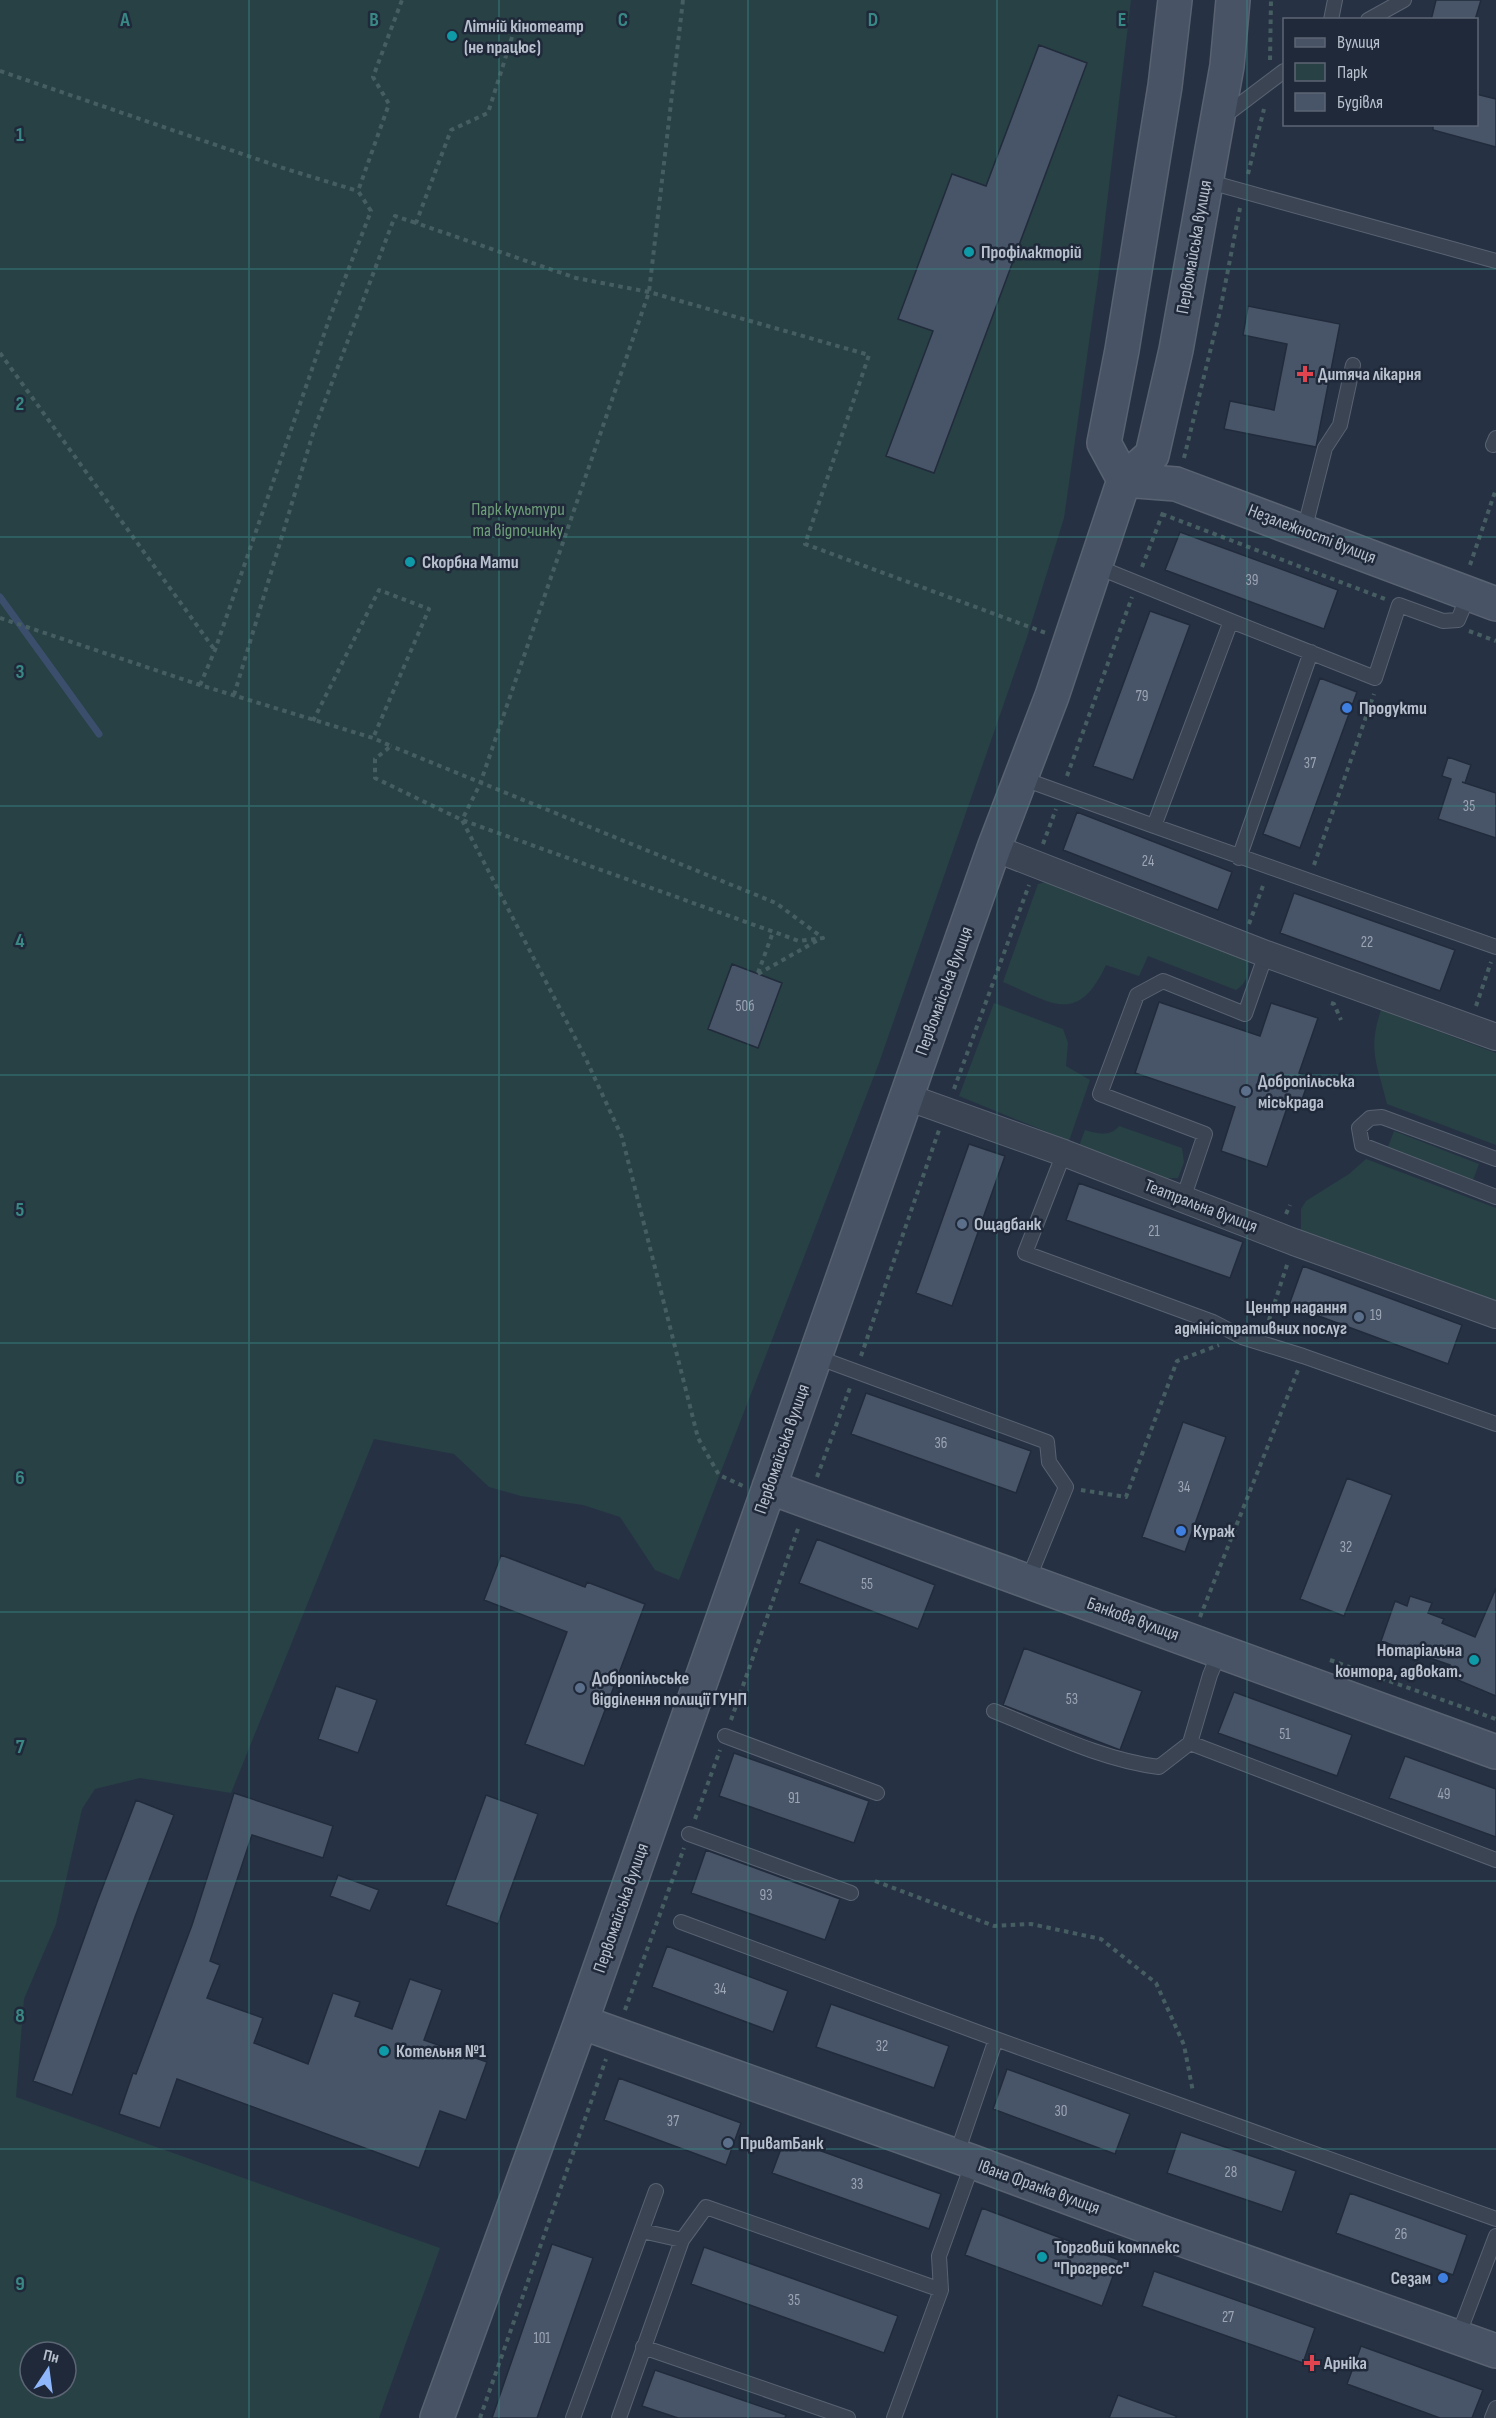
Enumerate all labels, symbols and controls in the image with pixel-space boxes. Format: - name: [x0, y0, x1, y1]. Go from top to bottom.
- text: A: [119, 8, 130, 32]
- text: B: [369, 8, 379, 32]
- text: C: [618, 8, 628, 32]
- text: D: [868, 8, 878, 32]
- text: E: [1118, 8, 1126, 32]
- place label: Літній кінотеатр (не працює): [463, 16, 584, 58]
- legend: [1283, 18, 1478, 126]
- marker: Літній кінотеатр (не працює): [445, 29, 459, 43]
- text: Вулиця: [1337, 32, 1380, 53]
- text: Парк: [1337, 62, 1368, 83]
- text: Будівля: [1337, 92, 1383, 113]
- text: 1: [16, 123, 24, 147]
- street label: Первомайська вулиця: [1172, 178, 1216, 316]
- place label: Профілакторій: [981, 242, 1082, 263]
- marker: Профілакторій: [962, 245, 976, 259]
- place label: Дитяча лікарня: [1318, 364, 1421, 385]
- marker: Дитяча лікарня: [1296, 365, 1314, 383]
- text: 2: [16, 392, 24, 416]
- park label: Парк культури та відпочинку: [471, 499, 565, 541]
- street label: Незалежності вулиця: [1245, 500, 1379, 568]
- place label: Скорбна Мати: [422, 552, 519, 573]
- marker: Скорбна Мати: [403, 555, 417, 569]
- house number: 39: [1246, 571, 1258, 590]
- text: 3: [16, 660, 25, 684]
- house number: 79: [1136, 687, 1148, 706]
- place label: Продукти: [1359, 698, 1427, 719]
- marker: Продукти: [1340, 701, 1354, 715]
- house number: 37: [1304, 754, 1316, 773]
- house number: 35: [1463, 797, 1475, 816]
- house number: 24: [1142, 852, 1154, 871]
- street label: Первомайська вулиця: [911, 924, 977, 1058]
- text: 4: [15, 929, 25, 953]
- house number: 22: [1361, 933, 1373, 952]
- house number: 50б: [736, 997, 754, 1016]
- place label: Добропільська міськрада: [1258, 1071, 1355, 1113]
- marker: Добропільська міськрада: [1239, 1084, 1253, 1098]
- street label: Театральна вулиця: [1141, 1175, 1261, 1237]
- text: 5: [16, 1198, 25, 1222]
- place label: Ощадбанк: [974, 1214, 1042, 1235]
- marker: Ощадбанк: [955, 1217, 969, 1231]
- house number: 21: [1148, 1222, 1160, 1241]
- place label: Центр надання адміністративних послуг: [1175, 1297, 1347, 1339]
- house number: 19: [1370, 1306, 1382, 1325]
- marker: Центр надання адміністративних послуг: [1352, 1310, 1366, 1324]
- street label: Первомайська вулиця: [750, 1381, 814, 1517]
- house number: 36: [935, 1434, 947, 1453]
- text: 6: [15, 1466, 25, 1490]
- house number: 34: [1178, 1478, 1190, 1497]
- place label: Кураж: [1193, 1521, 1235, 1542]
- marker: Кураж: [1174, 1524, 1188, 1538]
- house number: 32: [1340, 1538, 1352, 1557]
- house number: 55: [861, 1575, 873, 1594]
- street label: Банкова вулиця: [1084, 1593, 1182, 1645]
- place label: Нотаріальна контора, адвокат.: [1335, 1640, 1462, 1682]
- marker: Нотаріальна контора, адвокат.: [1467, 1653, 1481, 1667]
- place label: Добропільське відділення полиції ГУНП: [592, 1668, 747, 1710]
- marker: Добропільське відділення полиції ГУНП: [573, 1681, 587, 1695]
- house number: 53: [1066, 1690, 1078, 1709]
- house number: 51: [1279, 1725, 1291, 1744]
- text: 7: [16, 1735, 25, 1759]
- house number: 49: [1438, 1785, 1450, 1804]
- house number: 91: [788, 1789, 801, 1808]
- street label: Первомайська вулиця: [589, 1840, 653, 1976]
- house number: 93: [760, 1886, 772, 1905]
- house number: 34: [714, 1980, 726, 1999]
- text: 8: [15, 2004, 25, 2028]
- house number: 32: [876, 2037, 888, 2056]
- place label: Котельня №1: [396, 2041, 486, 2062]
- marker: Котельня №1: [377, 2044, 391, 2058]
- house number: 30: [1055, 2102, 1067, 2121]
- house number: 37: [667, 2112, 679, 2131]
- place label: ПриватБанк: [740, 2133, 824, 2154]
- marker: ПриватБанк: [721, 2136, 735, 2150]
- street label: Івана Франка вулиця: [975, 2155, 1103, 2219]
- house number: 28: [1225, 2163, 1237, 2182]
- house number: 33: [851, 2175, 863, 2194]
- house number: 26: [1395, 2225, 1407, 2244]
- place label: Торговий комплекс "Прогресс": [1054, 2237, 1180, 2279]
- marker: Торговий комплекс "Прогресс": [1035, 2250, 1049, 2264]
- place label: Сезам: [1391, 2268, 1431, 2289]
- marker: Сезам: [1436, 2271, 1450, 2285]
- text: 9: [15, 2272, 25, 2296]
- house number: 35: [788, 2291, 800, 2310]
- house number: 27: [1222, 2308, 1234, 2327]
- house number: 101: [533, 2329, 551, 2348]
- north arrow: [18, 2340, 78, 2400]
- text: Пн: [41, 2346, 61, 2368]
- place label: Арніка: [1323, 2353, 1367, 2374]
- marker: Арніка: [1305, 2356, 1319, 2370]

